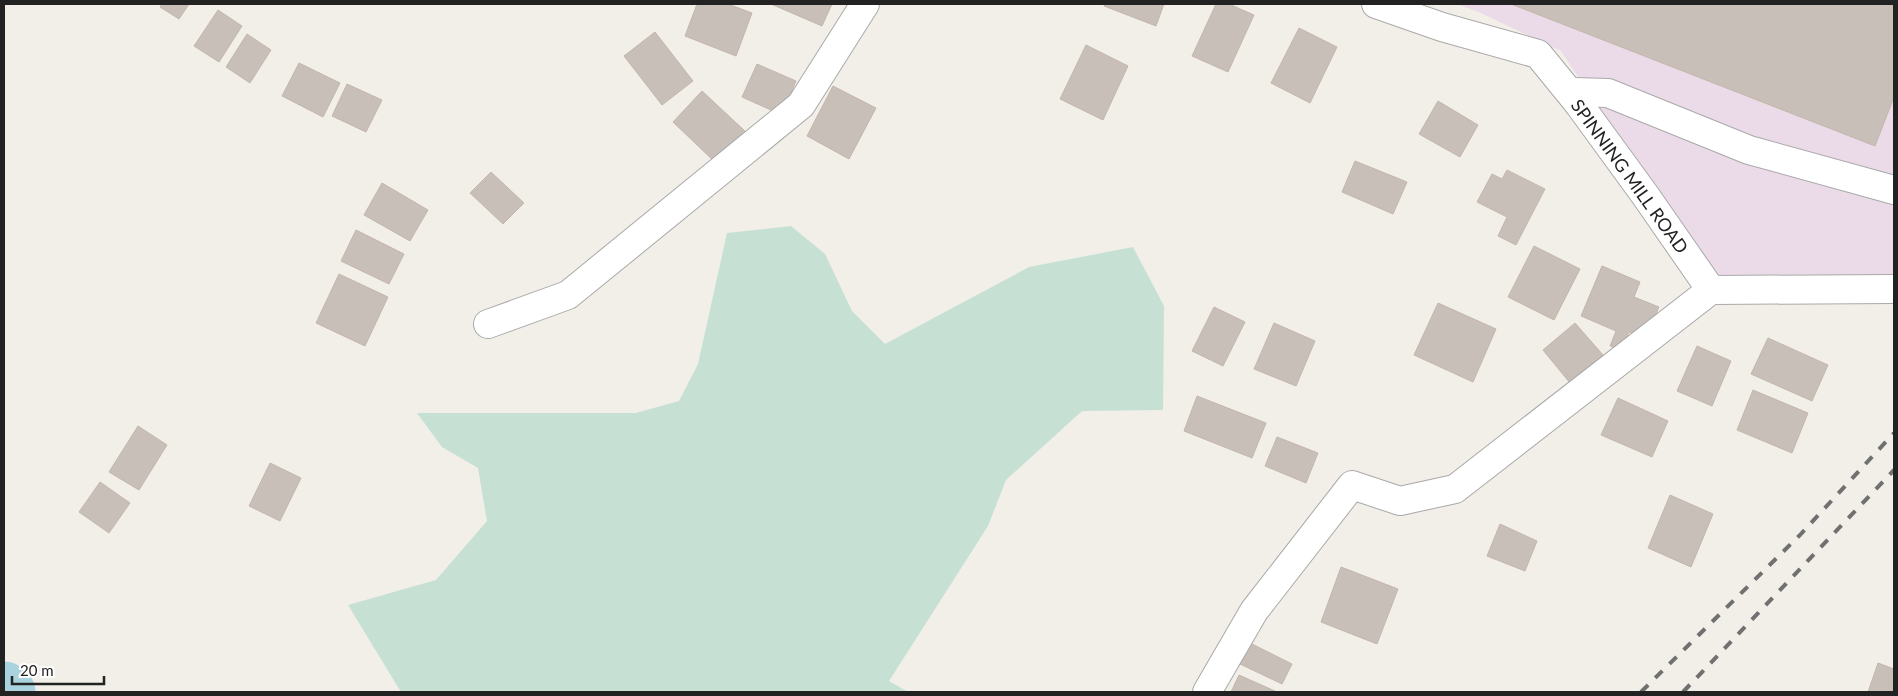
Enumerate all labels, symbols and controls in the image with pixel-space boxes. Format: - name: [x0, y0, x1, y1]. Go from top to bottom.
- street label: SPINNING MILL ROAD: [1567, 95, 1693, 257]
- scale bar: [12, 654, 105, 686]
- text: 20 m: [20, 661, 54, 679]

